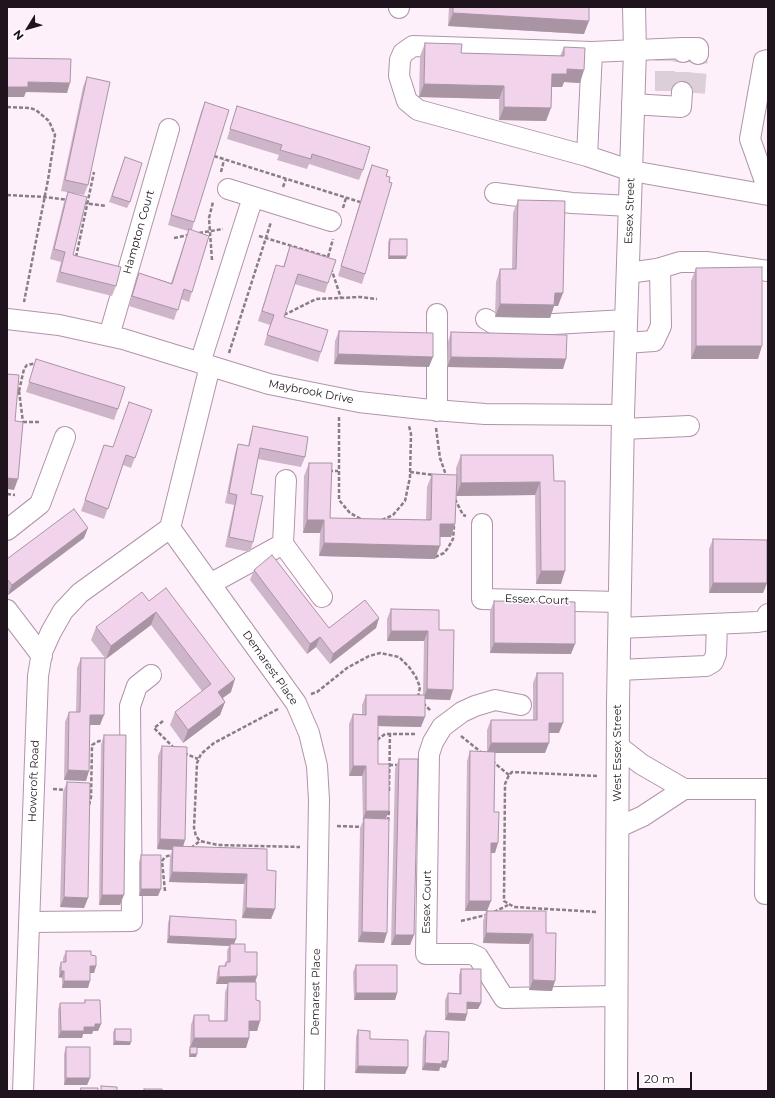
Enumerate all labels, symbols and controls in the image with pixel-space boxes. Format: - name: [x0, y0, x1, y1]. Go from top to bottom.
- north arrow: [8, 8, 48, 48]
- text: N: [10, 27, 27, 43]
- street label: Essex Street: [622, 178, 638, 244]
- street label: Hampton Court: [121, 188, 157, 276]
- street label: Maybrook Drive: [267, 377, 355, 407]
- street label: Essex Court: [505, 592, 569, 608]
- street label: Demarest Place: [239, 628, 301, 708]
- street label: West Essex Street: [611, 704, 625, 802]
- street label: Howcroft Road: [26, 740, 42, 822]
- street label: Essex Court: [420, 870, 434, 934]
- street label: Demarest Place: [309, 948, 323, 1036]
- scale bar: [639, 1064, 694, 1090]
- text: 20 m: [644, 1071, 675, 1086]

